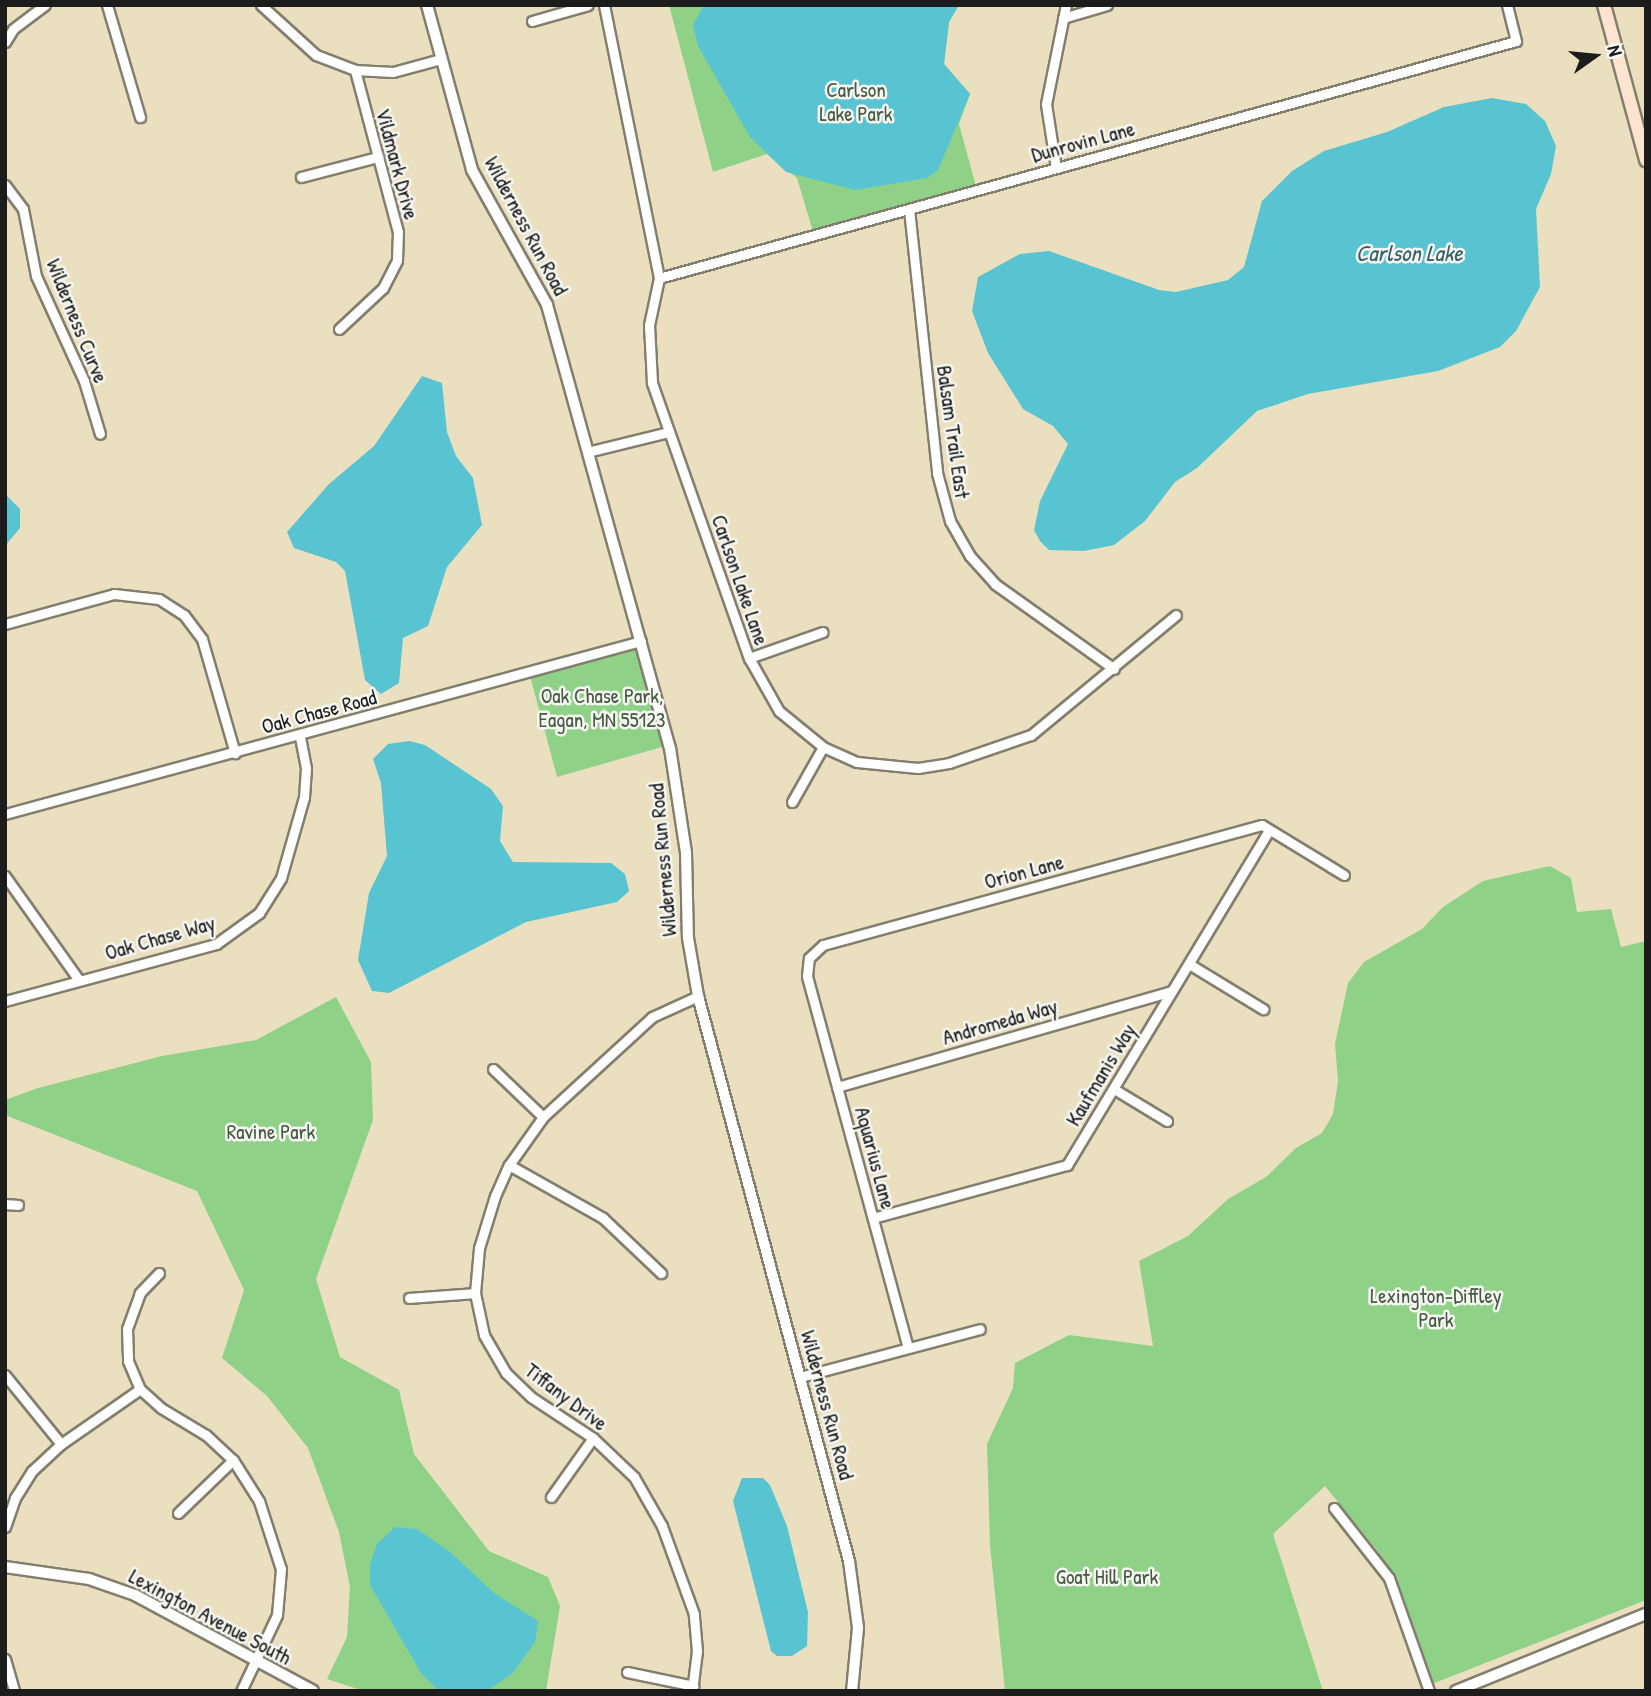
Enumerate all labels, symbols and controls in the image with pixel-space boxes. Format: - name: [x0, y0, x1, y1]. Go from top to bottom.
- north arrow: [1560, 21, 1630, 91]
- text: N: [1601, 42, 1629, 59]
- park label: Carlson Lake Park: [819, 77, 893, 127]
- street label: Vildmark Drive: [370, 106, 424, 222]
- street label: Dunrovin Lane: [1029, 116, 1137, 168]
- street label: Wilderness Run Road: [479, 152, 573, 300]
- water label: Carlson Lake: [1356, 239, 1462, 267]
- street label: Wilderness Curve: [41, 255, 113, 387]
- street label: Balsam Trail East: [931, 364, 975, 500]
- street label: Carlson Lake Lane: [706, 512, 774, 648]
- park label: Oak Chase Park, Eagan, MN 55123: [539, 683, 665, 733]
- street label: Oak Chase Road: [259, 685, 379, 739]
- street label: Wilderness Run Road: [644, 783, 682, 937]
- street label: Orion Lane: [982, 849, 1066, 895]
- street label: Oak Chase Way: [102, 910, 218, 966]
- street label: Andromeda Way: [940, 994, 1060, 1050]
- street label: Kaufmanis Way: [1061, 1019, 1141, 1131]
- street label: Aquarius Lane: [849, 1104, 901, 1212]
- park label: Ravine Park: [227, 1119, 315, 1145]
- park label: Lexington-Diffley Park: [1370, 1283, 1502, 1333]
- street label: Wilderness Run Road: [795, 1328, 859, 1482]
- street label: Tiffany Drive: [520, 1358, 612, 1436]
- street label: Lexington Avenue South: [125, 1564, 295, 1670]
- park label: Goat Hill Park: [1056, 1564, 1158, 1590]

